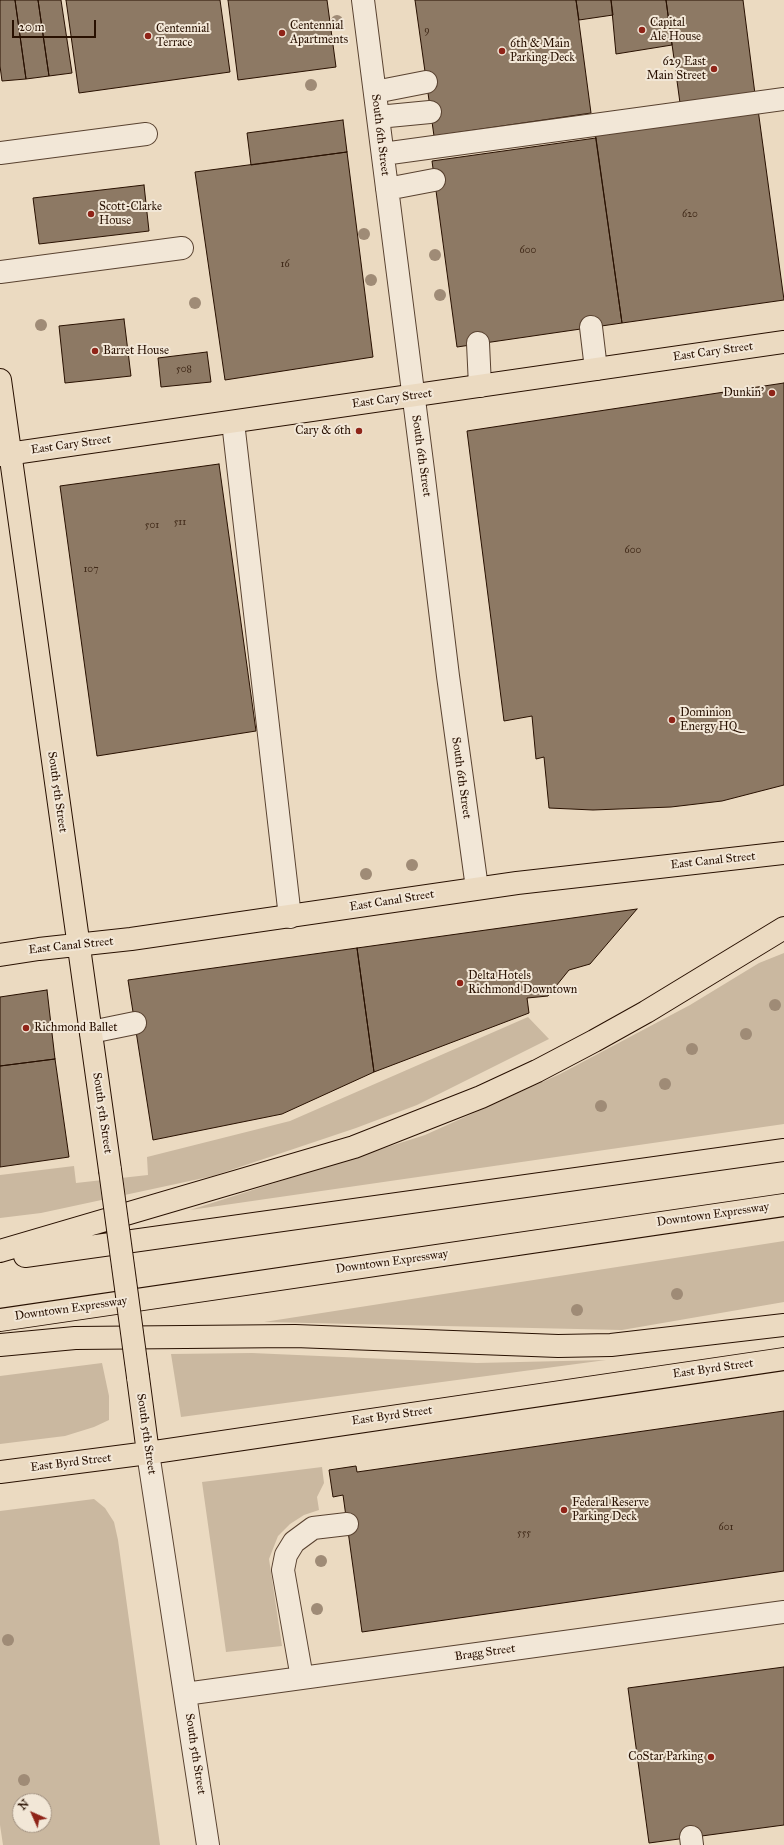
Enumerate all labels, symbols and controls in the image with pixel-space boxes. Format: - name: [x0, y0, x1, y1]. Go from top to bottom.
- scale bar: [14, 12, 98, 38]
- place label: Capital Ale House: [650, 16, 701, 44]
- place label: Centennial Apartments: [290, 19, 348, 47]
- text: 20 m: [19, 20, 45, 34]
- place label: Centennial Terrace: [156, 22, 209, 50]
- house number: 9: [424, 25, 430, 37]
- marker: Capital Ale House: [637, 25, 647, 35]
- marker: Centennial Apartments: [277, 28, 287, 38]
- marker: Centennial Terrace: [143, 31, 153, 41]
- place label: 6th & Main Parking Deck: [510, 37, 575, 65]
- marker: 6th & Main Parking Deck: [497, 46, 507, 56]
- place label: 629 East Main Street: [646, 55, 706, 83]
- marker: 629 East Main Street: [709, 64, 719, 74]
- street label: South 6th Street: [368, 93, 392, 177]
- place label: Scott-Clarke House: [99, 200, 162, 228]
- marker: Scott-Clarke House: [86, 209, 96, 219]
- house number: 620: [682, 209, 698, 221]
- house number: 600: [520, 245, 536, 257]
- house number: 16: [280, 259, 290, 271]
- street label: East Cary Street: [672, 339, 754, 365]
- place label: Barret House: [103, 344, 169, 358]
- marker: Barret House: [90, 346, 100, 356]
- house number: 508: [176, 364, 192, 376]
- street label: East Cary Street: [351, 386, 433, 412]
- place label: Dunkin': [723, 386, 764, 400]
- marker: Dunkin': [767, 388, 777, 398]
- street label: South 6th Street: [408, 414, 434, 498]
- place label: Cary & 6th: [295, 424, 351, 438]
- marker: Cary & 6th: [354, 426, 364, 436]
- street label: East Cary Street: [30, 432, 112, 458]
- house number: 511: [174, 517, 186, 529]
- house number: 501: [145, 520, 159, 532]
- house number: 600: [625, 545, 641, 557]
- house number: 107: [83, 564, 99, 576]
- place label: Dominion Energy HQ: [680, 706, 737, 734]
- marker: Dominion Energy HQ: [667, 715, 677, 725]
- street label: South 6th Street: [448, 736, 474, 820]
- street label: South 5th Street: [44, 750, 70, 834]
- street label: East Canal Street: [670, 849, 756, 873]
- street label: East Canal Street: [349, 887, 435, 915]
- street label: East Canal Street: [28, 934, 114, 958]
- place label: Delta Hotels Richmond Downtown: [468, 969, 577, 997]
- marker: Delta Hotels Richmond Downtown: [455, 978, 465, 988]
- place label: Richmond Ballet: [34, 1021, 117, 1035]
- marker: Richmond Ballet: [21, 1023, 31, 1033]
- street label: South 5th Street: [89, 1071, 115, 1155]
- street label: Downtown Expressway: [656, 1200, 770, 1230]
- street label: Downtown Expressway: [335, 1247, 449, 1277]
- street label: Downtown Expressway: [14, 1294, 128, 1324]
- street label: East Byrd Street: [672, 1356, 754, 1382]
- street label: South 5th Street: [133, 1392, 159, 1476]
- street label: East Byrd Street: [351, 1403, 433, 1429]
- street label: East Byrd Street: [30, 1451, 112, 1475]
- place label: Federal Reserve Parking Deck: [572, 1496, 649, 1524]
- marker: Federal Reserve Parking Deck: [559, 1505, 569, 1515]
- house number: 601: [719, 1522, 733, 1534]
- house number: 555: [517, 1528, 531, 1540]
- street label: Bragg Street: [454, 1642, 516, 1664]
- street label: South 5th Street: [181, 1712, 209, 1796]
- place label: CoStar Parking: [628, 1750, 703, 1764]
- marker: CoStar Parking: [706, 1752, 716, 1762]
- north arrow: [12, 1793, 52, 1833]
- text: N: [16, 1797, 32, 1813]

